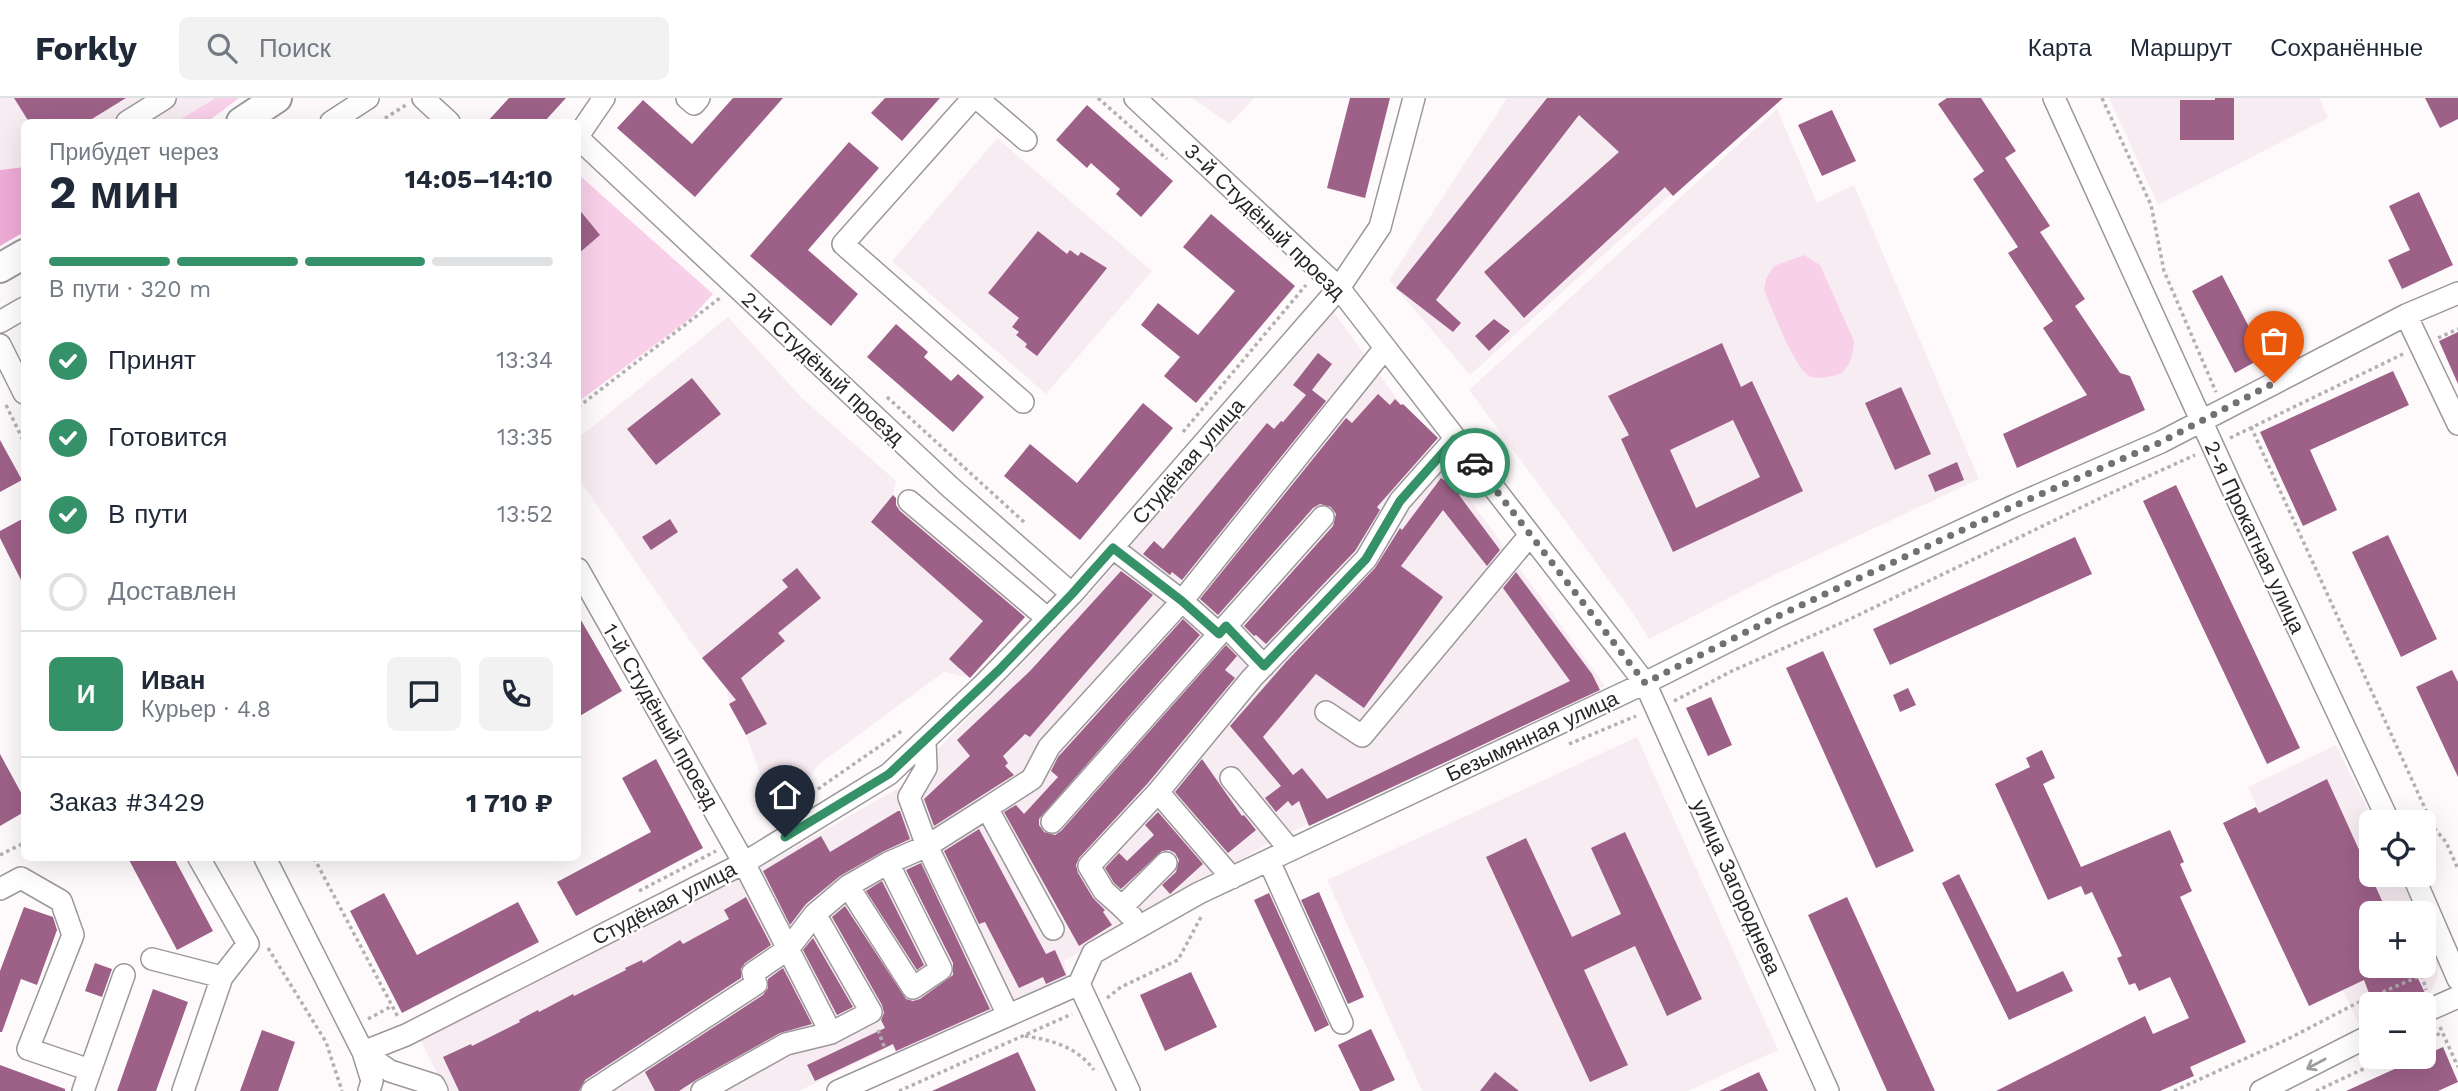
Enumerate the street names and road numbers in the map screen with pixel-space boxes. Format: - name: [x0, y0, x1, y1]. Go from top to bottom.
- street label: 3-й Студёный проезд: [1180, 138, 1350, 304]
- street label: 2-й Студёный проезд: [737, 286, 909, 450]
- street label: Студёная улица: [1127, 393, 1250, 529]
- street label: 2-я Прокатная улица: [2199, 437, 2311, 638]
- street label: 1-й Студёный проезд: [598, 619, 724, 813]
- street label: Безымянная улица: [1442, 685, 1622, 787]
- street label: улица Загороднева: [1687, 796, 1787, 979]
- street label: Студёная улица: [588, 856, 740, 950]

